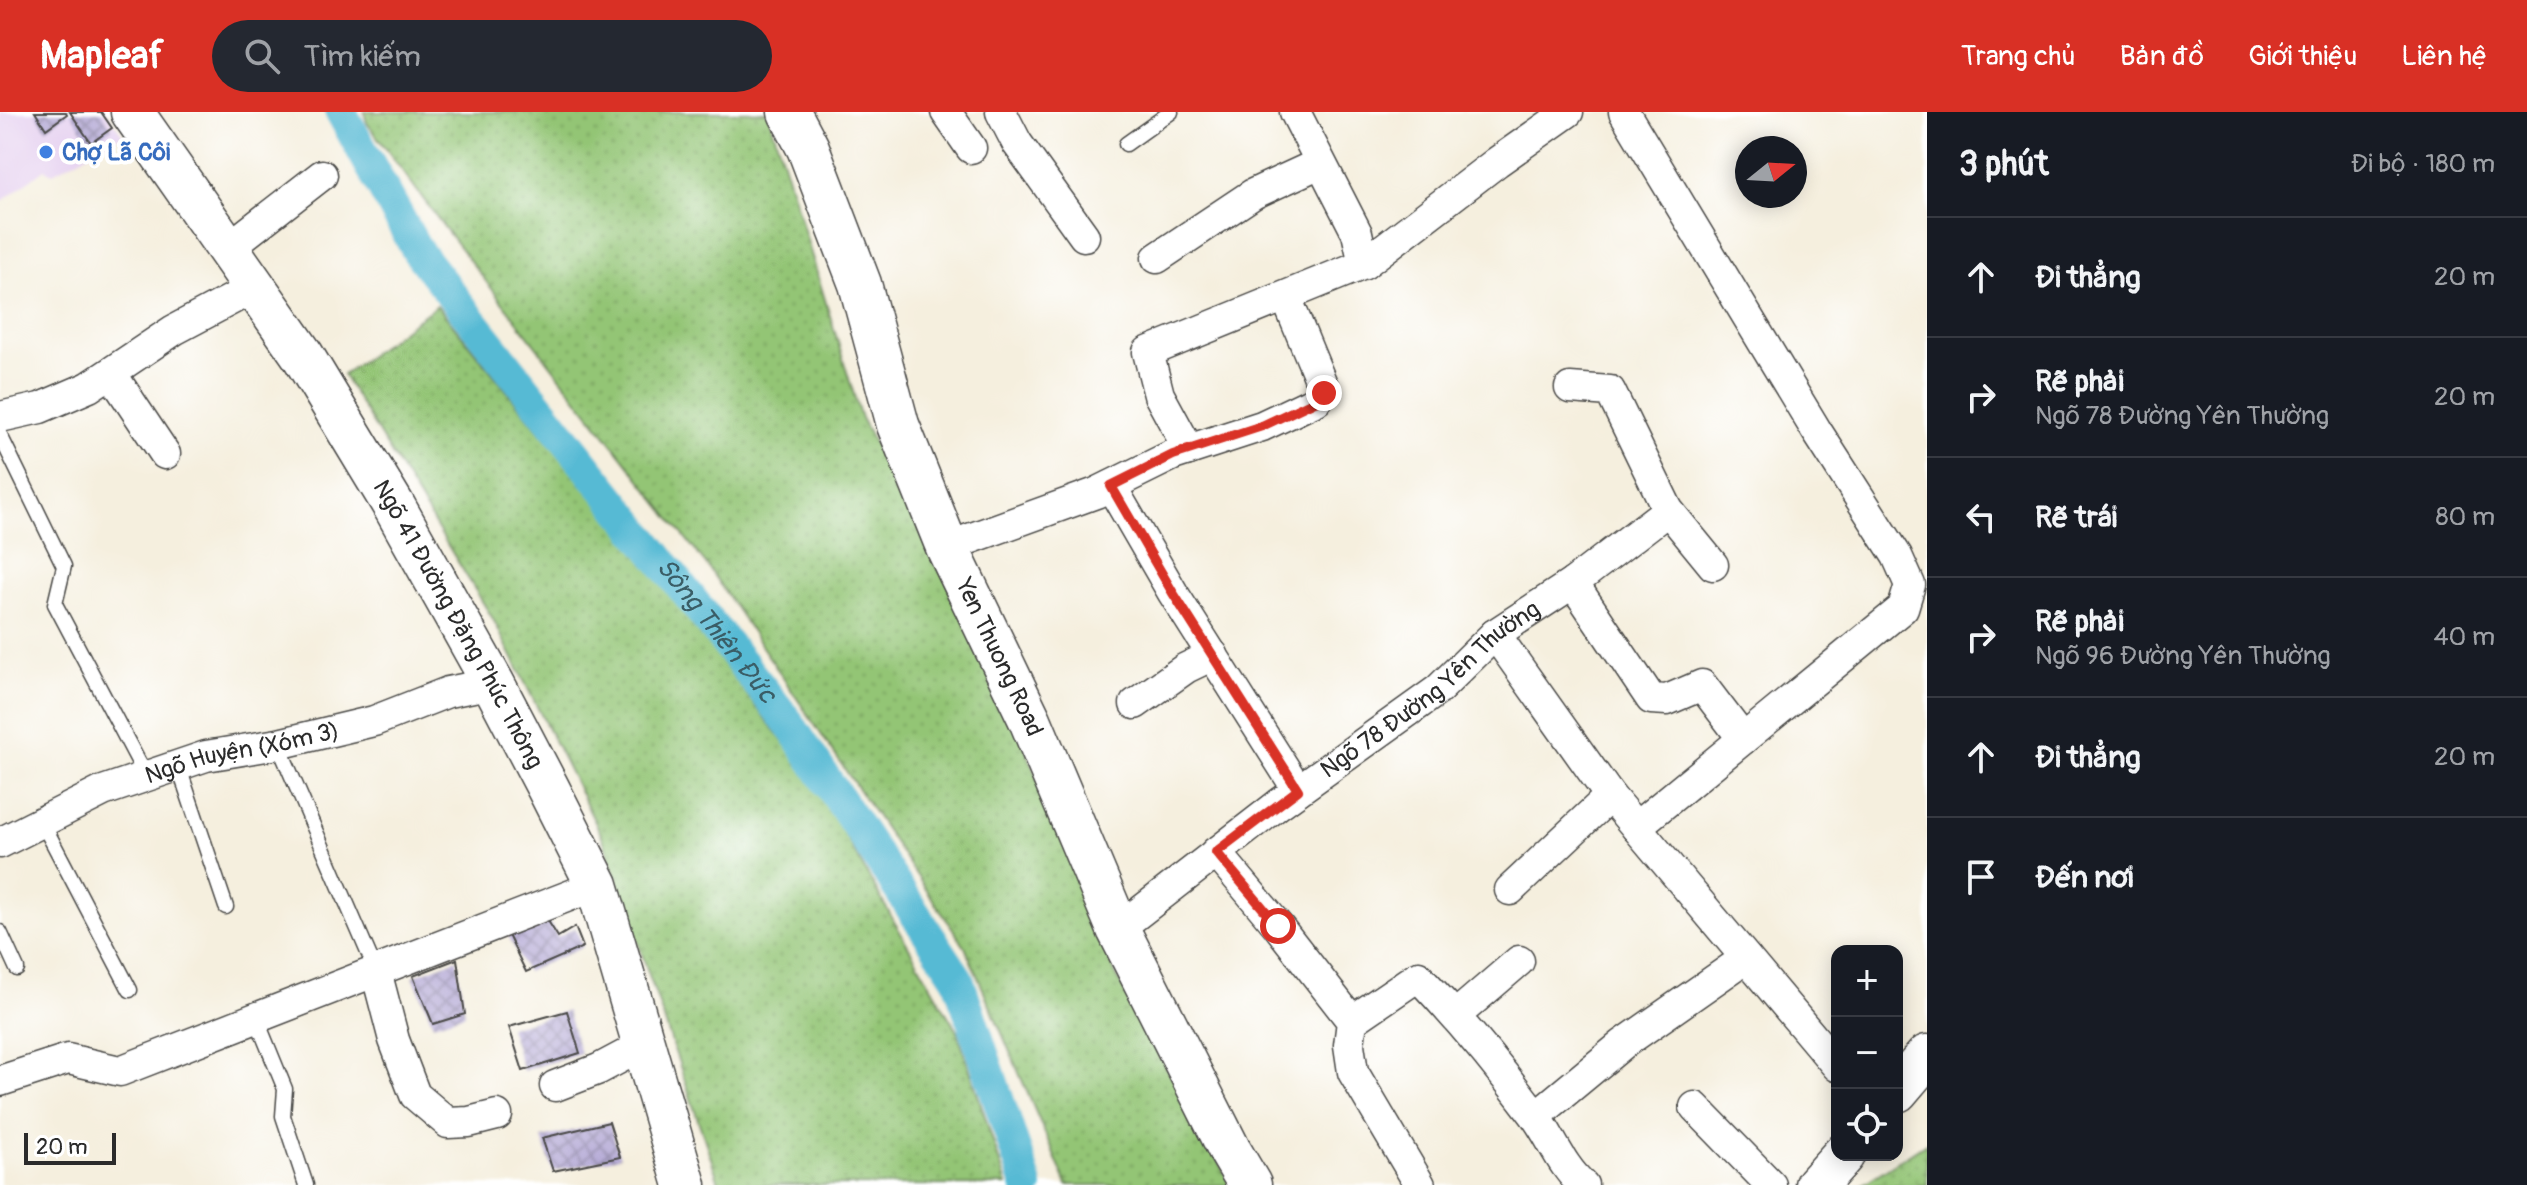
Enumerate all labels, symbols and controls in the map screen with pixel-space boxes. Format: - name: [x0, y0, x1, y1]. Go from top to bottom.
- search box: [212, 20, 772, 92]
- text: Mapleaf: [40, 32, 164, 80]
- icon: search: [240, 34, 284, 78]
- text: Tìm kiếm: [304, 38, 421, 75]
- text: Trang chủ: [1961, 39, 2076, 74]
- text: Bản đồ: [2120, 39, 2204, 74]
- text: Giới thiệu: [2248, 39, 2357, 74]
- text: Liên hệ: [2401, 39, 2487, 74]
- north arrow: [1735, 136, 1807, 208]
- place label: Chợ Lã Côi: [62, 138, 170, 167]
- marker: Chợ Lã Côi: [37, 143, 55, 161]
- text: 3 phút: [1959, 143, 2049, 186]
- text: Đi bộ · 180 m: [2351, 148, 2495, 180]
- icon: ahead: [1959, 255, 2003, 299]
- text: Đi thẳng: [2035, 259, 2141, 296]
- text: 20 m: [2434, 261, 2495, 293]
- text: Rẽ phải: [2035, 363, 2124, 400]
- route end: [1306, 375, 1342, 411]
- icon: right: [1959, 375, 2003, 419]
- text: 20 m: [2434, 381, 2495, 413]
- text: Ngõ 78 Đường Yên Thường: [2035, 400, 2329, 432]
- street label: Ngõ 41 Đường Đặng Phúc Thông: [367, 475, 550, 773]
- icon: left: [1959, 495, 2003, 539]
- text: Rẽ trái: [2035, 499, 2117, 536]
- text: 80 m: [2435, 501, 2495, 533]
- water label: Sông Thiên Đức: [650, 552, 784, 711]
- street label: Yen Thuong Road: [949, 573, 1050, 740]
- street label: Ngõ 78 Đường Yên Thường: [1315, 594, 1545, 784]
- text: Rẽ phải: [2035, 603, 2124, 640]
- icon: right: [1959, 615, 2003, 659]
- text: 40 m: [2433, 621, 2495, 653]
- text: Ngõ 96 Đường Yên Thường: [2035, 640, 2331, 672]
- street label: Ngõ Huyện (Xóm 3): [141, 715, 342, 790]
- icon: ahead: [1959, 735, 2003, 779]
- text: Đi thẳng: [2035, 739, 2141, 776]
- text: 20 m: [2434, 741, 2495, 773]
- icon: arrive: [1959, 855, 2003, 899]
- text: Đến nơi: [2035, 859, 2133, 896]
- route start: [1260, 908, 1296, 944]
- map controls: [1831, 945, 1903, 1161]
- button: +: [1831, 945, 1903, 1017]
- button: −: [1831, 1017, 1903, 1089]
- button: locate: [1831, 1089, 1903, 1161]
- scale bar: [24, 1129, 116, 1165]
- text: 20 m: [36, 1133, 88, 1161]

